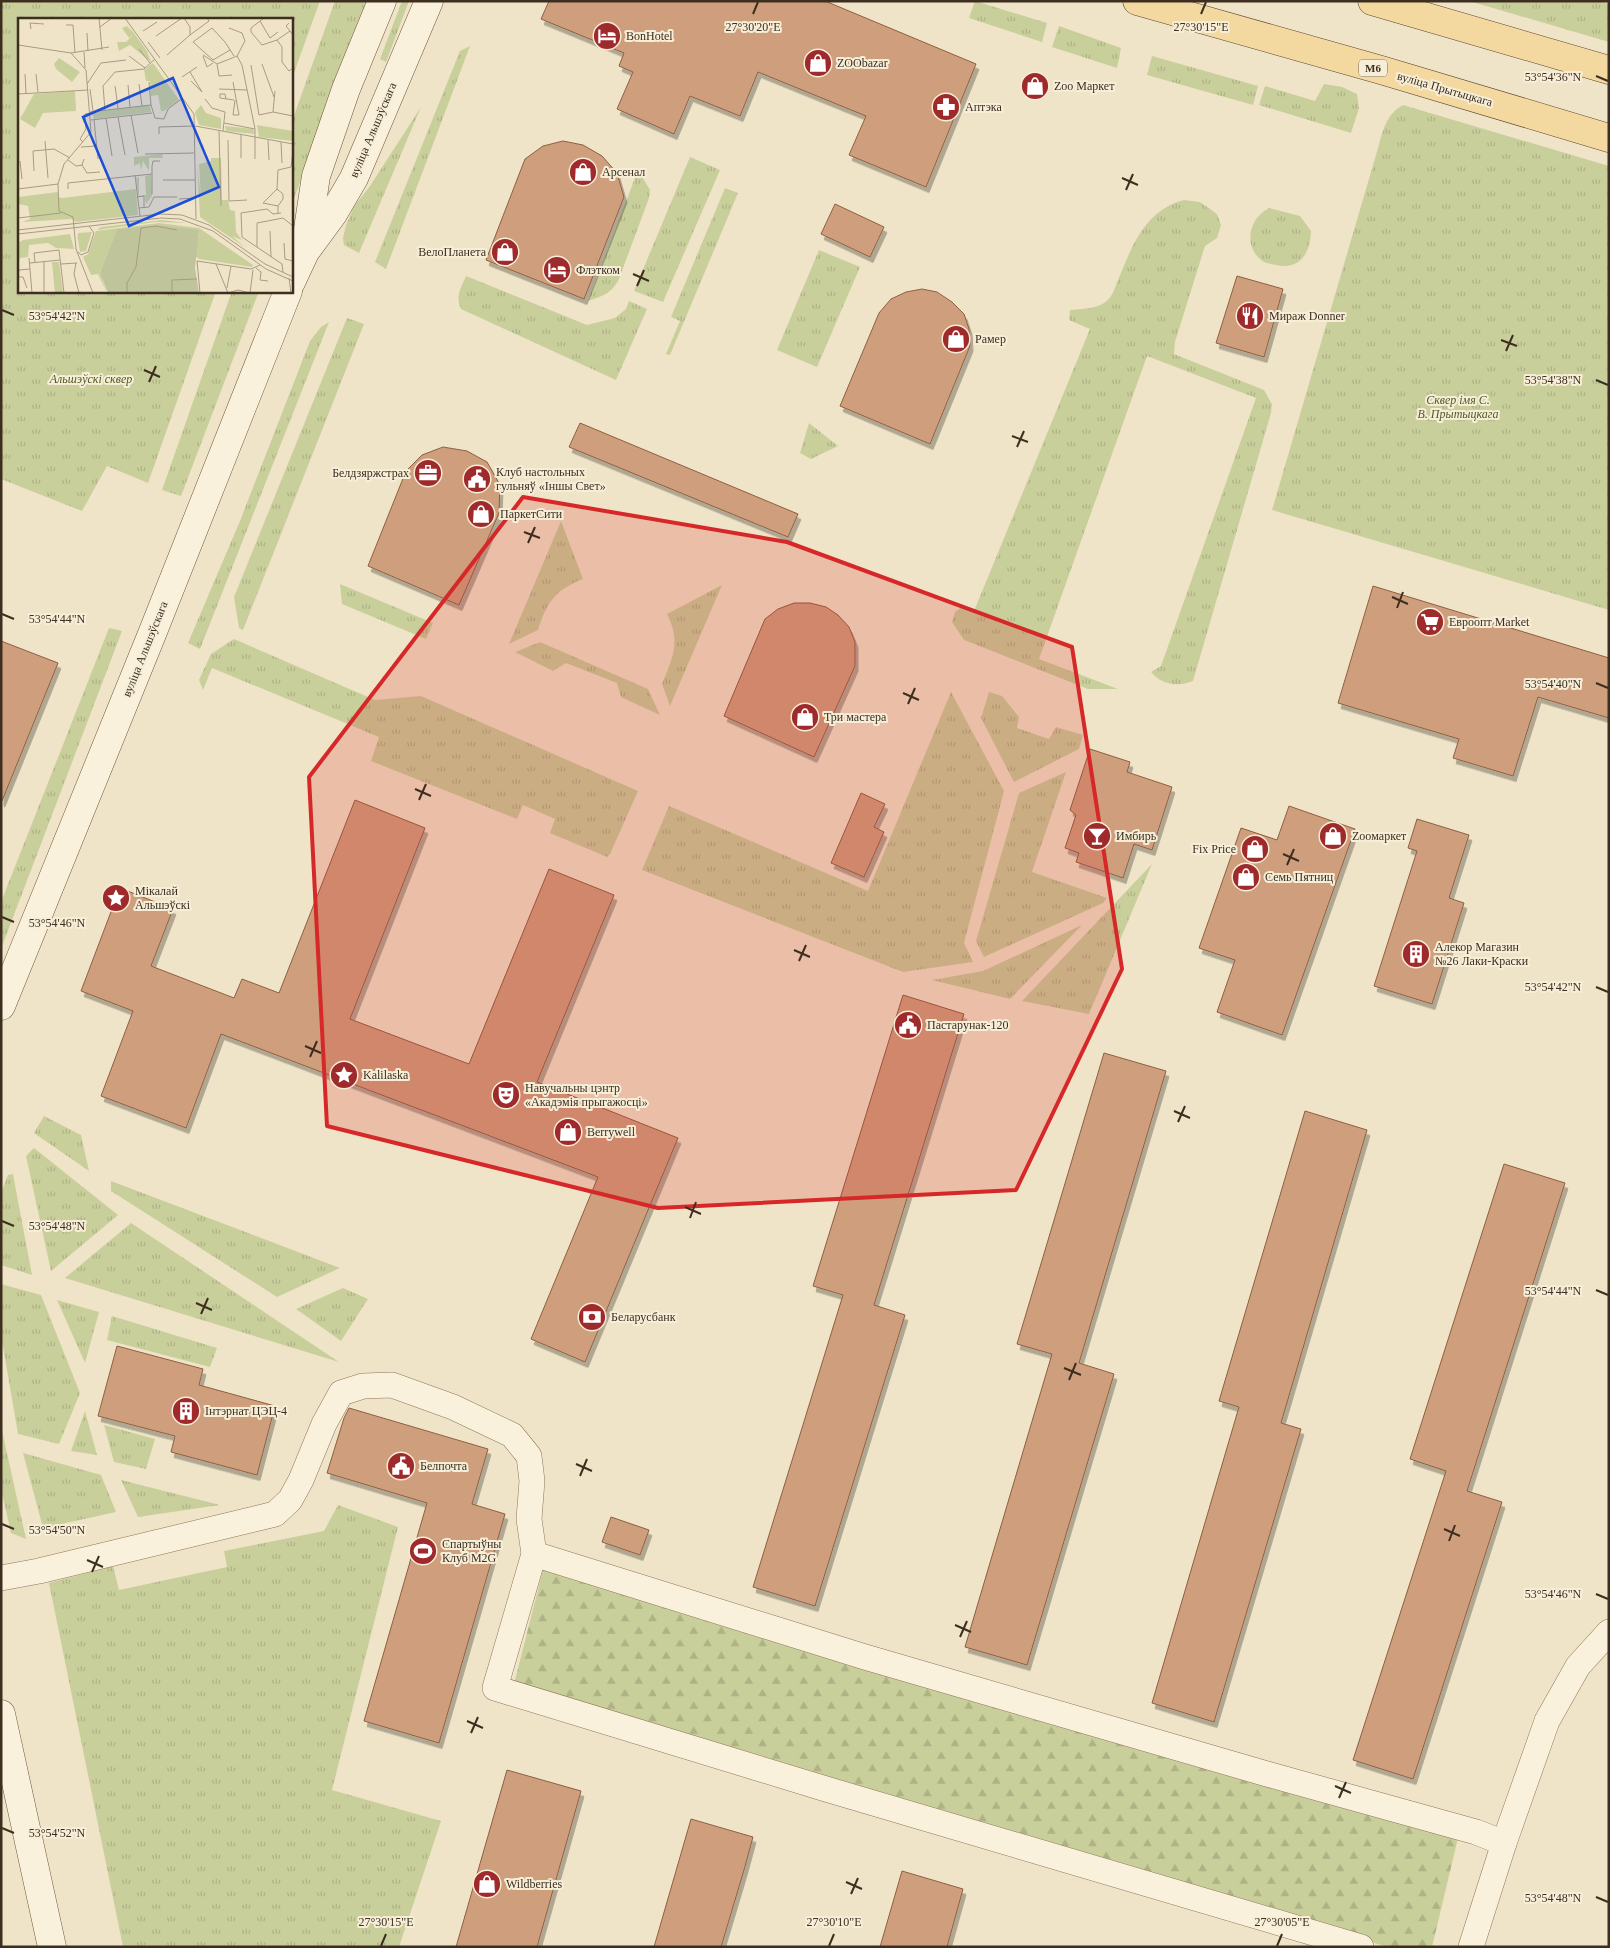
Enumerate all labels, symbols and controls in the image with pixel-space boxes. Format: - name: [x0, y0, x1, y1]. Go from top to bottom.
- inset map: [18, 18, 292, 292]
- text: 27°30'20"E: [725, 20, 781, 34]
- text: 27°30'15"E: [1173, 20, 1229, 34]
- hotel icon: BonHotel: [592, 21, 622, 51]
- place label: BonHotel: [626, 29, 673, 43]
- shop icon: ZOObazar: [803, 48, 833, 78]
- place label: ZOObazar: [837, 56, 888, 70]
- road number: М6: [1359, 59, 1387, 76]
- street label: вуліца Прытыцкага: [1396, 69, 1495, 109]
- text: 53°54'36"N: [1525, 70, 1582, 84]
- shop icon: Zoo Маркет: [1020, 71, 1050, 101]
- place label: Zoo Маркет: [1054, 79, 1115, 93]
- street label: вуліца Альшэўскага: [347, 80, 400, 180]
- pharmacy icon: Аптэка: [931, 92, 961, 122]
- place label: Аптэка: [965, 100, 1002, 114]
- shop icon: Арсенал: [568, 157, 598, 187]
- place label: Арсенал: [602, 165, 645, 179]
- shop icon: ВелоПланета: [490, 237, 520, 267]
- place label: ВелоПланета: [418, 245, 487, 259]
- hotel icon: Флэтком: [542, 255, 572, 285]
- place label: Флэтком: [576, 263, 620, 277]
- restaurant icon: Мираж Donner: [1235, 301, 1265, 331]
- text: 53°54'42"N: [29, 309, 86, 323]
- place label: Мираж Donner: [1269, 309, 1345, 323]
- shop icon: Рамер: [941, 324, 971, 354]
- place label: Рамер: [975, 332, 1006, 346]
- park label: Альшэўскі сквер: [49, 372, 132, 386]
- text: 53°54'38"N: [1525, 373, 1582, 387]
- park label: Сквер імя С. В. Прытыцкага: [1418, 393, 1498, 421]
- office icon: Белдзяржстрах: [413, 458, 443, 488]
- public building icon: Клуб настольных гульняў «Іншы Свет»: [462, 464, 492, 494]
- place label: Клуб настольных гульняў «Іншы Свет»: [496, 465, 606, 493]
- place label: Белдзяржстрах: [332, 466, 409, 480]
- shop icon: ПаркетСити: [466, 499, 496, 529]
- place label: ПаркетСити: [500, 507, 563, 521]
- street label: вуліца Альшэўскага: [119, 599, 171, 699]
- supermarket icon: Евроопт Market: [1415, 607, 1445, 637]
- text: 53°54'44"N: [29, 612, 86, 626]
- place label: Евроопт Market: [1449, 615, 1530, 629]
- text: 53°54'40"N: [1525, 677, 1582, 691]
- shop icon: Три мастера: [790, 702, 820, 732]
- place label: Три мастера: [824, 710, 887, 724]
- bar icon: Имбирь: [1082, 821, 1112, 851]
- shop icon: Zooмаркет: [1318, 821, 1348, 851]
- place label: Имбирь: [1116, 829, 1157, 843]
- place label: Zooмаркет: [1352, 829, 1407, 843]
- shop icon: Fix Price: [1240, 834, 1270, 864]
- place label: Fix Price: [1192, 842, 1236, 856]
- shop icon: Семь Пятниц: [1231, 862, 1261, 892]
- place label: Семь Пятниц: [1265, 870, 1334, 884]
- place icon: Мікалай Альшэўскі: [101, 883, 131, 913]
- place label: Мікалай Альшэўскі: [135, 884, 191, 912]
- text: 53°54'46"N: [29, 916, 86, 930]
- building icon: Алекор Магазин №26 Лаки-Краски: [1401, 939, 1431, 969]
- place label: Алекор Магазин №26 Лаки-Краски: [1435, 940, 1529, 968]
- text: 53°54'42"N: [1525, 980, 1582, 994]
- public building icon: Пастарунак-120: [893, 1010, 923, 1040]
- place label: Пастарунак-120: [927, 1018, 1008, 1032]
- place icon: Kalilaska: [329, 1060, 359, 1090]
- place label: Kalilaska: [363, 1068, 409, 1082]
- theatre icon: Навучальны цэнтр «Акадэмія прыгажосці»: [491, 1080, 521, 1110]
- place label: Навучальны цэнтр «Акадэмія прыгажосці»: [525, 1081, 648, 1109]
- shop icon: Berrywell: [553, 1117, 583, 1147]
- place label: Berrywell: [587, 1125, 636, 1139]
- text: 53°54'48"N: [29, 1219, 86, 1233]
- text: 53°54'44"N: [1525, 1284, 1582, 1298]
- bank icon: Беларусбанк: [577, 1302, 607, 1332]
- place label: Беларусбанк: [611, 1310, 676, 1324]
- building icon: Інтэрнат ЦЭЦ-4: [171, 1396, 201, 1426]
- place label: Інтэрнат ЦЭЦ-4: [205, 1404, 287, 1418]
- public building icon: Белпочта: [386, 1451, 416, 1481]
- place label: Белпочта: [420, 1459, 468, 1473]
- text: 53°54'50"N: [29, 1523, 86, 1537]
- sports icon: Спартыўны Клуб M2G: [408, 1536, 438, 1566]
- place label: Спартыўны Клуб M2G: [442, 1537, 501, 1565]
- text: 53°54'46"N: [1525, 1587, 1582, 1601]
- text: 53°54'52"N: [29, 1826, 86, 1840]
- shop icon: Wildberries: [472, 1869, 502, 1899]
- place label: Wildberries: [506, 1877, 562, 1891]
- text: 53°54'48"N: [1525, 1891, 1582, 1905]
- text: 27°30'15"E: [358, 1915, 414, 1929]
- text: 27°30'10"E: [806, 1915, 862, 1929]
- text: 27°30'05"E: [1254, 1915, 1310, 1929]

